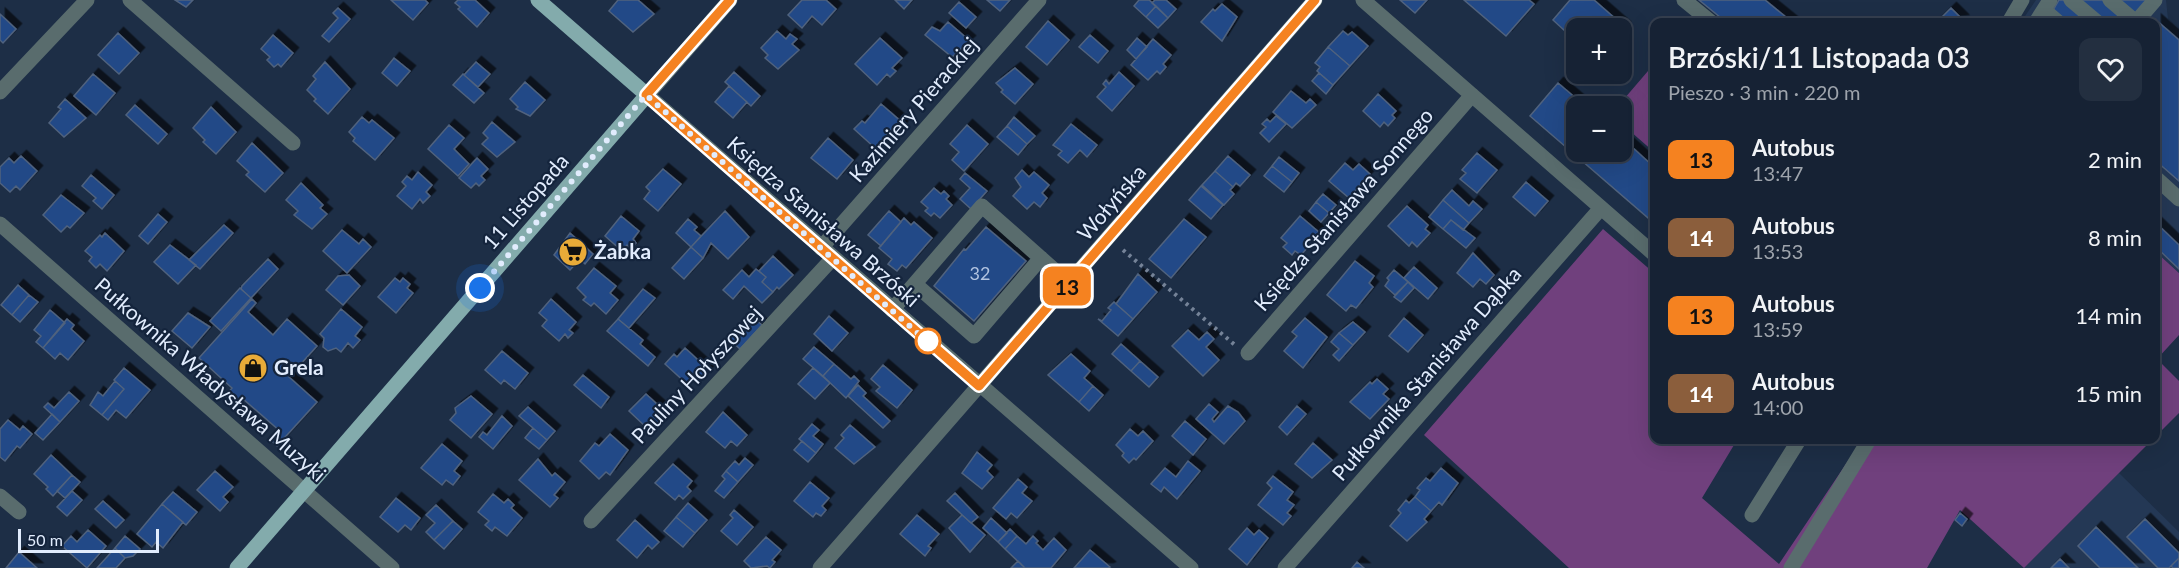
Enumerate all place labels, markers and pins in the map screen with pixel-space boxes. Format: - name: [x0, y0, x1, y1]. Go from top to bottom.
- supermarket icon: Żabka: [557, 236, 589, 268]
- place label: Żabka: [594, 238, 651, 263]
- unlabelled marker: [915, 328, 941, 354]
- shop icon: Grela: [237, 352, 269, 384]
- place label: Grela: [274, 354, 324, 379]

